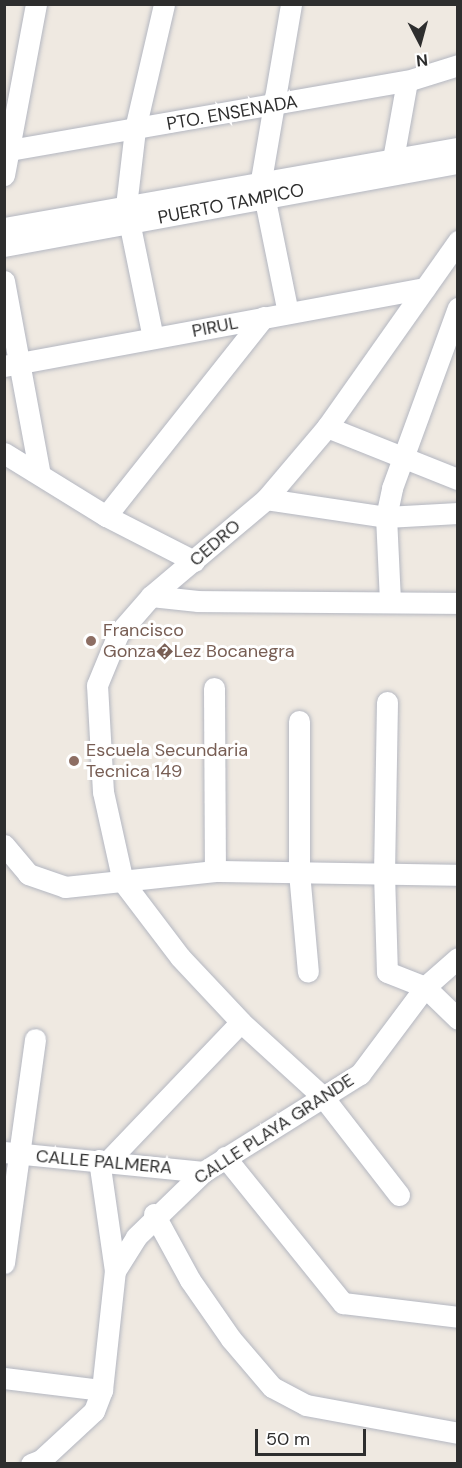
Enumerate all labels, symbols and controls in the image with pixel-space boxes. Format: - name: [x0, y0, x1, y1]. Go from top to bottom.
- north arrow: [390, 12, 450, 72]
- text: N: [415, 49, 429, 71]
- street label: PTO. ENSENADA: [165, 91, 299, 135]
- street label: PUERTO TAMPICO: [156, 179, 306, 229]
- street label: PIRUL: [190, 312, 240, 342]
- street label: CEDRO: [185, 515, 245, 571]
- place label: Francisco Gonza�Lez Bocanegra: [103, 620, 295, 662]
- marker: Francisco Gonza�Lez Bocanegra: [84, 634, 98, 648]
- place label: Escuela Secundaria Tecnica 149: [86, 740, 248, 783]
- marker: Escuela Secundaria Tecnica 149: [67, 754, 81, 768]
- street label: CALLE PLAYA GRANDE: [190, 1069, 358, 1189]
- street label: CALLE PALMERA: [35, 1145, 173, 1179]
- scale bar: [258, 1417, 369, 1455]
- text: 50 m: [266, 1427, 310, 1451]

